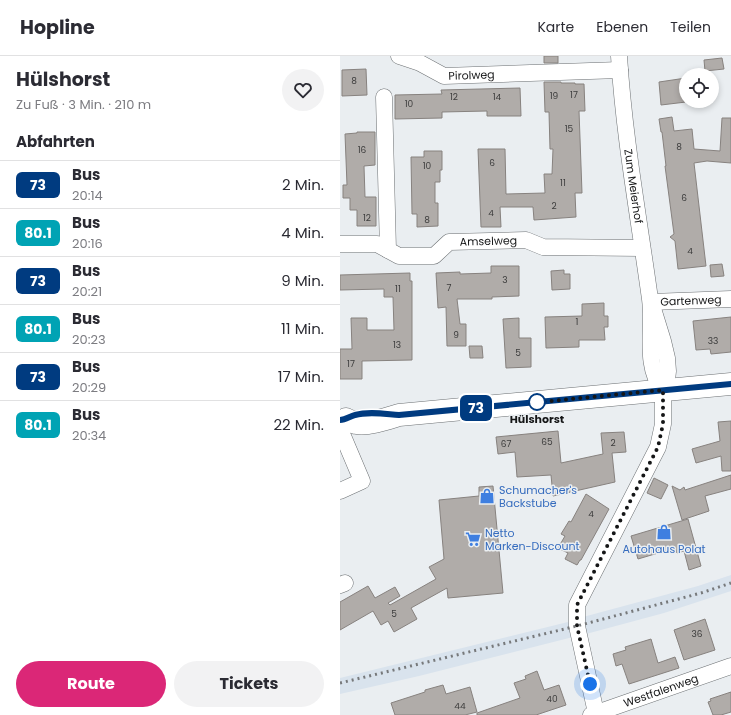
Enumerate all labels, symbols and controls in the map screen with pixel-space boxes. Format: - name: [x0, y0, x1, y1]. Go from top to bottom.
- text: Hopline: [20, 14, 95, 41]
- text: Karte: [537, 17, 574, 37]
- text: Ebenen: [596, 17, 648, 37]
- text: Teilen: [670, 17, 711, 37]
- text: Hülshorst: [16, 66, 110, 93]
- street label: Pirolweg: [448, 66, 495, 84]
- map controls: [679, 68, 719, 108]
- button: locate: [679, 68, 719, 108]
- button: heart: [282, 69, 324, 111]
- house number: 8: [351, 75, 357, 87]
- house number: 17: [570, 89, 578, 101]
- house number: 19: [550, 90, 559, 102]
- house number: 12: [450, 91, 458, 103]
- house number: 14: [493, 91, 502, 103]
- text: Zu Fuß · 3 Min. · 210 m: [16, 95, 151, 114]
- house number: 10: [405, 98, 414, 110]
- house number: 15: [565, 123, 574, 135]
- text: Abfahrten: [16, 131, 95, 152]
- house number: 8: [676, 141, 682, 153]
- house number: 16: [358, 144, 367, 156]
- street label: Zum Meierhof: [620, 148, 647, 225]
- house number: 6: [489, 157, 495, 169]
- house number: 10: [423, 160, 432, 172]
- text: Bus: [72, 164, 100, 185]
- text: 2 Min.: [282, 174, 324, 195]
- text: 73: [30, 175, 46, 195]
- house number: 11: [560, 177, 566, 189]
- text: 20:14: [72, 186, 103, 205]
- house number: 6: [681, 192, 687, 204]
- house number: 2: [551, 200, 557, 212]
- house number: 4: [488, 207, 494, 219]
- text: Bus: [72, 212, 100, 233]
- house number: 12: [363, 212, 371, 224]
- house number: 8: [424, 214, 430, 226]
- text: 4 Min.: [281, 222, 324, 243]
- text: 80.1: [24, 223, 52, 243]
- street label: Amselweg: [460, 232, 517, 250]
- text: 20:16: [72, 234, 103, 253]
- house number: 4: [687, 245, 693, 257]
- text: Bus: [72, 260, 100, 281]
- text: 9 Min.: [281, 270, 324, 291]
- text: 73: [30, 271, 46, 291]
- house number: 3: [502, 274, 508, 286]
- text: 20:21: [72, 282, 102, 301]
- house number: 7: [447, 282, 452, 294]
- house number: 11: [395, 283, 401, 295]
- street label: Gartenweg: [660, 291, 722, 310]
- text: Bus: [72, 308, 100, 329]
- house number: 1: [576, 316, 579, 328]
- text: 11 Min.: [281, 318, 324, 339]
- text: 80.1: [24, 319, 52, 339]
- house number: 9: [453, 329, 459, 341]
- text: 20:23: [72, 330, 106, 349]
- house number: 33: [708, 335, 718, 347]
- house number: 13: [393, 339, 401, 351]
- house number: 5: [515, 347, 521, 359]
- text: Bus: [72, 356, 100, 377]
- house number: 17: [347, 358, 355, 370]
- text: 17 Min.: [278, 366, 324, 387]
- text: 73: [30, 367, 46, 387]
- text: 20:29: [72, 378, 106, 397]
- marker: Hülshorst: [528, 393, 546, 411]
- line badge: 73: [458, 395, 494, 421]
- text: 73: [468, 398, 484, 418]
- text: Bus: [72, 404, 100, 425]
- place label: Hülshorst: [510, 411, 565, 427]
- text: 22 Min.: [273, 414, 324, 435]
- text: 80.1: [24, 415, 52, 435]
- text: 20:34: [72, 426, 106, 445]
- house number: 65: [541, 436, 553, 448]
- house number: 2: [610, 437, 616, 449]
- house number: 67: [501, 438, 511, 450]
- place label: Schumacher's Backstube: [499, 482, 577, 511]
- shop icon: Schumacher's Backstube: [478, 487, 496, 505]
- house number: 4: [588, 508, 594, 520]
- shop icon: Autohaus Polat: [655, 523, 673, 541]
- place label: Netto Marken-Discount: [485, 525, 580, 554]
- supermarket icon: Netto Marken-Discount: [464, 530, 482, 548]
- place label: Autohaus Polat: [622, 541, 706, 557]
- house number: 5: [391, 608, 397, 620]
- house number: 36: [691, 628, 703, 640]
- button: Route: [16, 661, 166, 707]
- button: Tickets: [174, 661, 324, 707]
- street label: Westfalenweg: [621, 670, 700, 711]
- your location: [580, 674, 600, 694]
- house number: 40: [546, 693, 558, 705]
- house number: 44: [454, 700, 466, 712]

